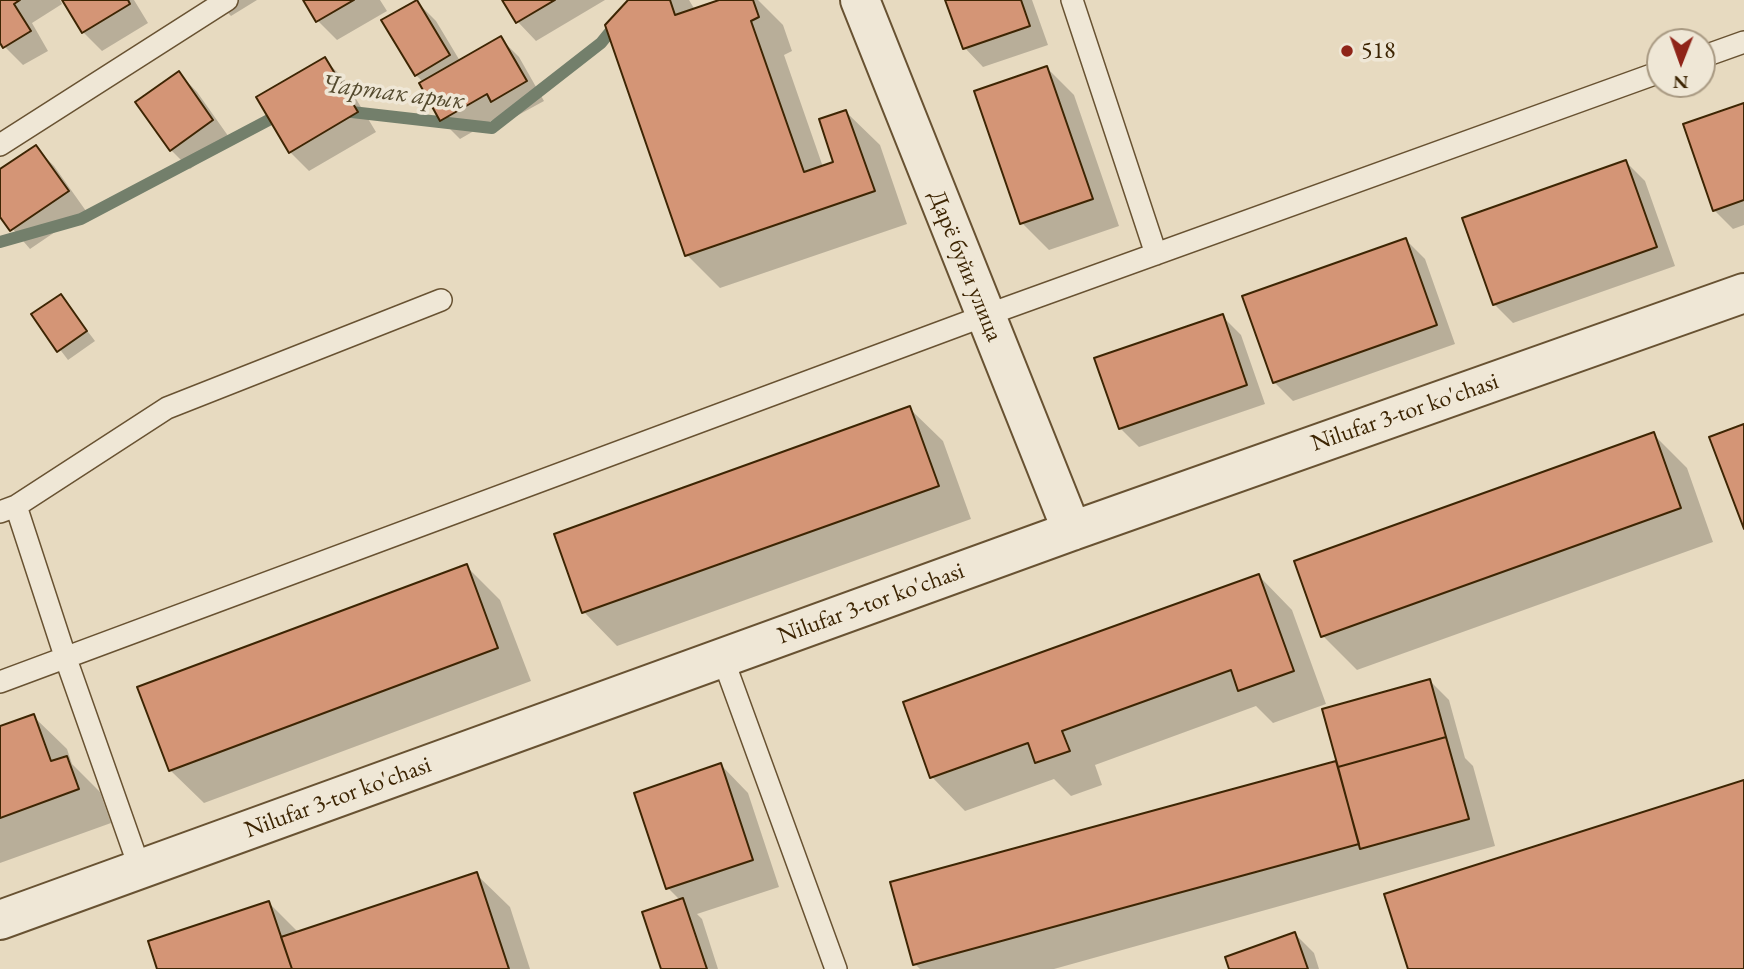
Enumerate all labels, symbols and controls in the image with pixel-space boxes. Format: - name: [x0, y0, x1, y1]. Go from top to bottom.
- north arrow: [1646, 28, 1716, 98]
- place label: 518: [1361, 37, 1396, 65]
- marker: 518: [1339, 43, 1355, 59]
- water label: Чартак арык: [320, 69, 466, 117]
- text: N: [1673, 70, 1689, 95]
- street label: Дарё буйи улица: [922, 186, 1008, 346]
- street label: Nilufar 3-tor ko'chasi: [1307, 367, 1503, 459]
- street label: Nilufar 3-tor ko'chasi: [774, 557, 968, 651]
- street label: Nilufar 3-tor ko'chasi: [241, 751, 435, 845]

